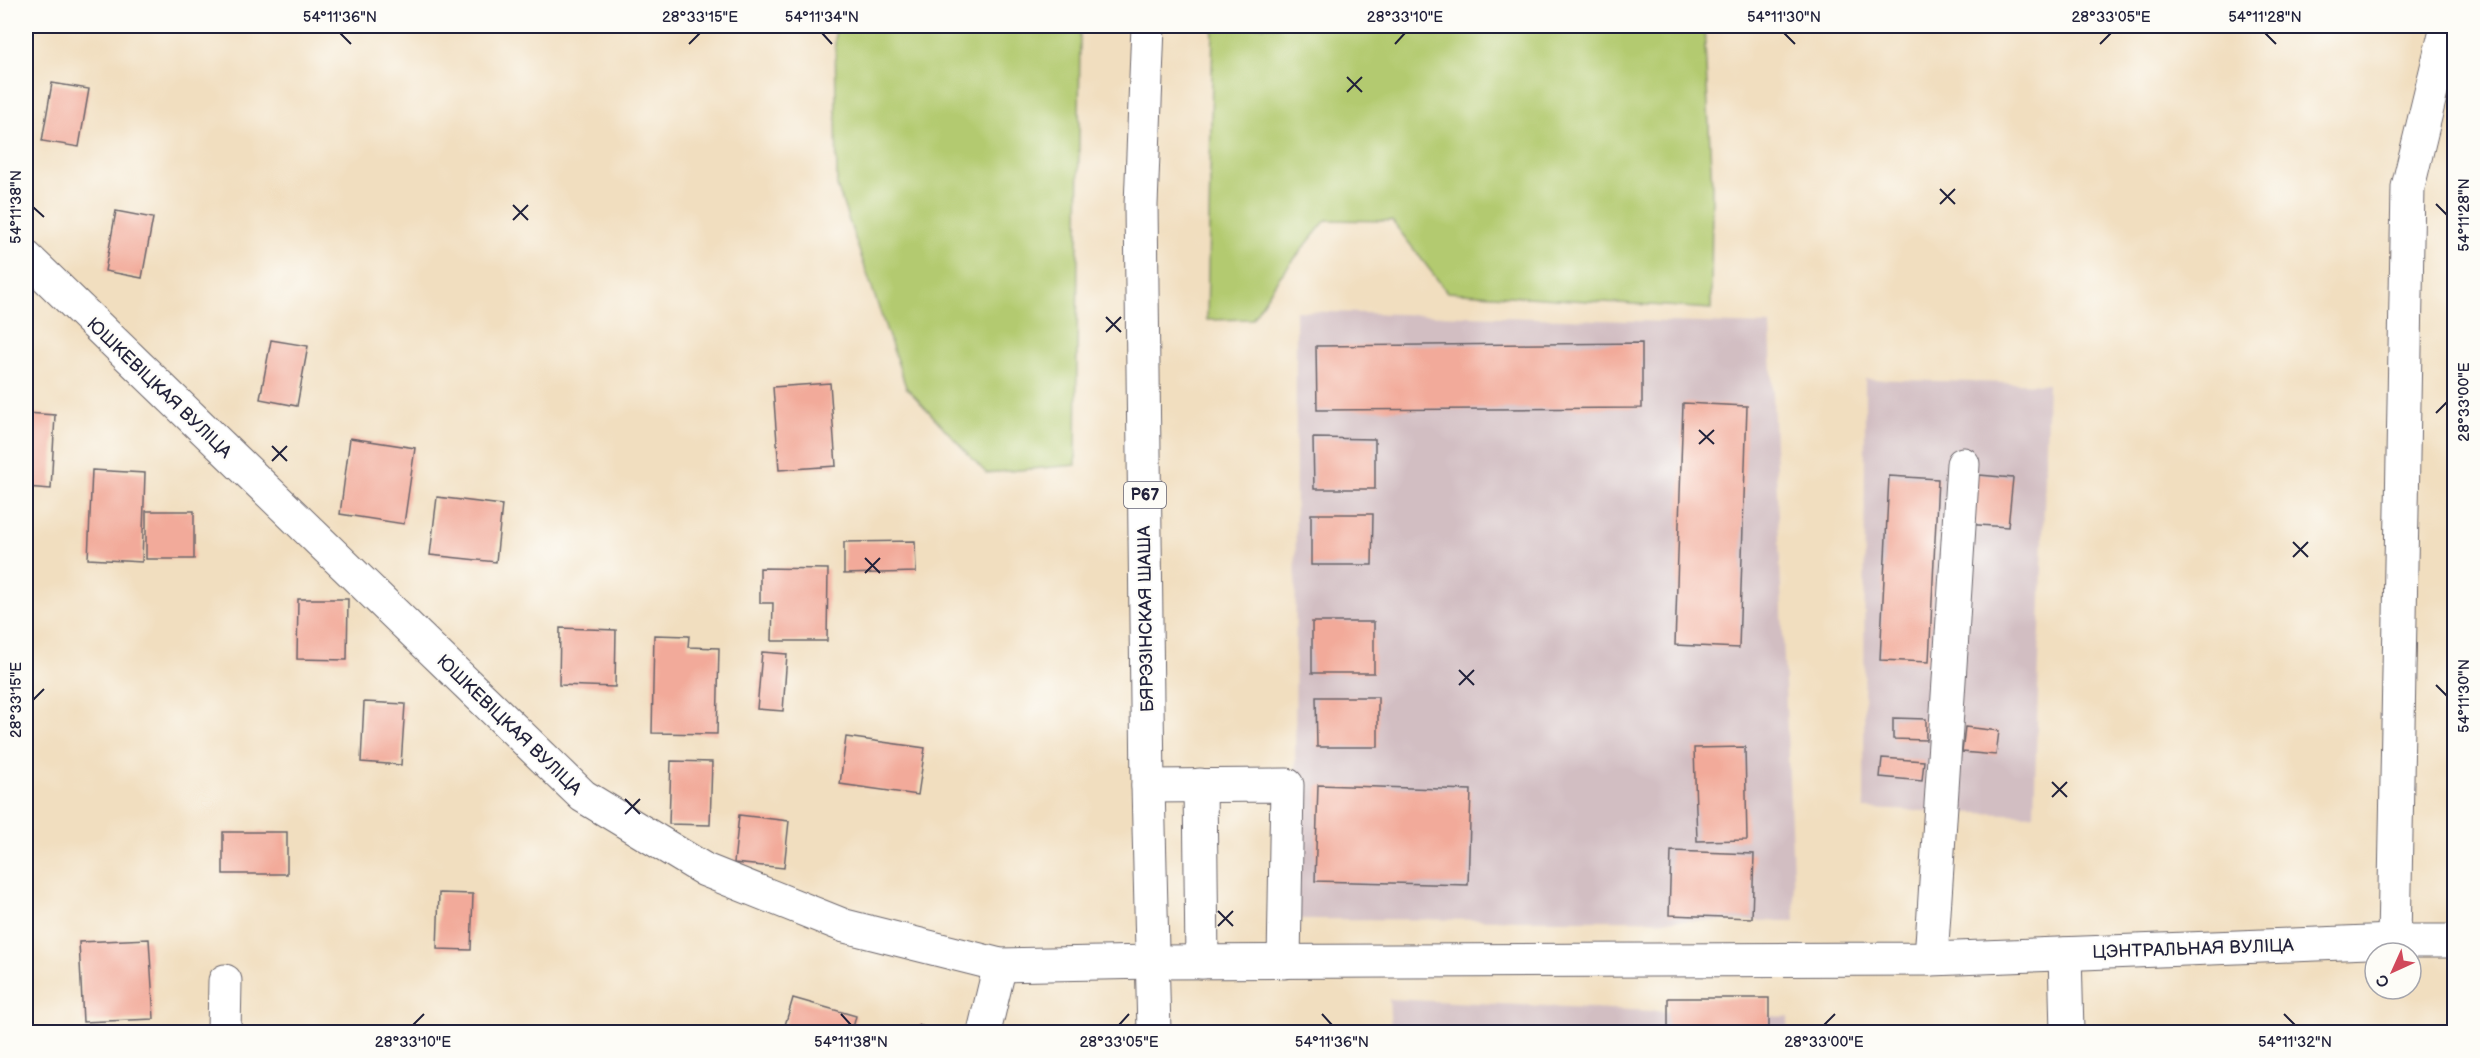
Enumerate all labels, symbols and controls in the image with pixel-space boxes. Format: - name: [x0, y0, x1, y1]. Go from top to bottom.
- text: 54°11'36"N: [303, 8, 377, 27]
- text: 28°33'15"E: [662, 8, 738, 27]
- text: 54°11'34"N: [785, 8, 859, 27]
- text: 28°33'10"E: [1367, 8, 1443, 27]
- text: 54°11'30"N: [1747, 8, 1821, 27]
- text: 28°33'05"E: [2071, 8, 2151, 27]
- text: 54°11'28"N: [2228, 8, 2302, 27]
- text: 54°11'38"N: [7, 170, 26, 244]
- text: 54°11'28"N: [2455, 178, 2474, 252]
- street label: ЮШКЕВІЦКАЯ ВУЛІЦА: [82, 313, 236, 463]
- text: 28°33'00"E: [2455, 362, 2474, 442]
- road number: Р67: [1124, 482, 1166, 508]
- street label: БЯРЭЗІНСКАЯ ШАША: [1134, 526, 1158, 712]
- street label: ЮШКЕВІЦКАЯ ВУЛІЦА: [432, 650, 586, 800]
- text: 54°11'30"N: [2455, 659, 2474, 733]
- text: 28°33'15"E: [7, 662, 26, 738]
- street label: ЦЭНТРАЛЬНАЯ ВУЛІЦА: [2092, 935, 2294, 963]
- north arrow: [2363, 941, 2423, 1001]
- text: С: [2373, 970, 2394, 991]
- text: 28°33'10"E: [375, 1033, 451, 1052]
- text: 54°11'38"N: [814, 1033, 888, 1052]
- text: 28°33'05"E: [1079, 1033, 1159, 1052]
- text: 54°11'36"N: [1295, 1033, 1369, 1052]
- text: 28°33'00"E: [1784, 1033, 1864, 1052]
- text: 54°11'32"N: [2258, 1033, 2332, 1052]

